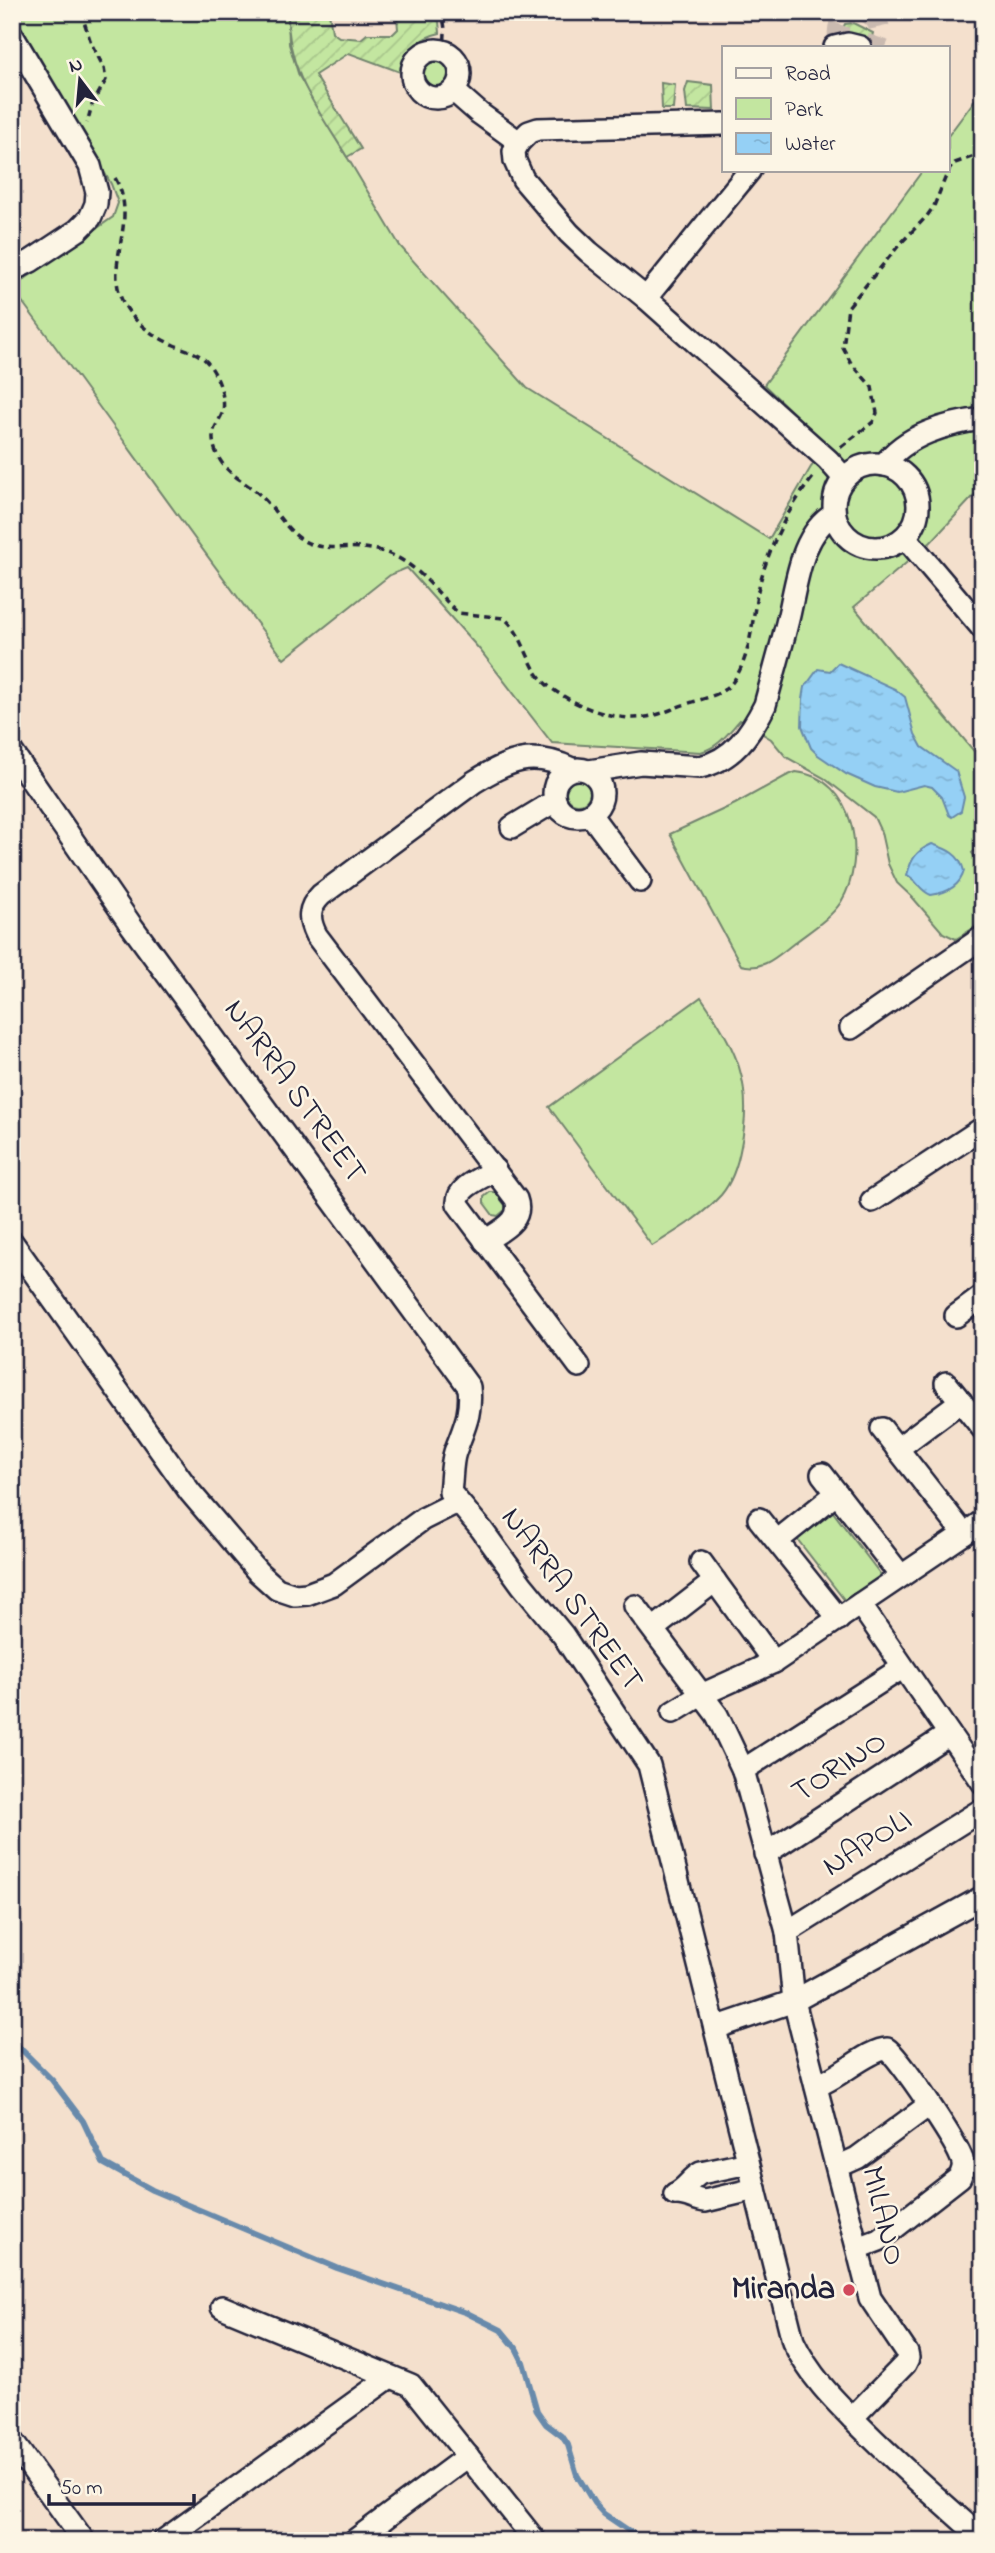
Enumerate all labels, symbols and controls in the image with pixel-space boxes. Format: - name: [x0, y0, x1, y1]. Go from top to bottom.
- north arrow: [46, 46, 116, 116]
- legend: [722, 46, 950, 172]
- text: N: [66, 51, 86, 81]
- text: Road: [785, 60, 831, 90]
- text: Park: [785, 96, 824, 126]
- text: Water: [785, 130, 836, 160]
- street label: NARRA STREET: [211, 990, 377, 1194]
- street label: NARRA STREET: [488, 1498, 654, 1702]
- street label: TORINO: [783, 1720, 897, 1816]
- street label: NAPOLI: [814, 1798, 922, 1890]
- street label: MILANO: [847, 2161, 917, 2271]
- place label: Miranda: [732, 2267, 835, 2314]
- marker: Miranda: [841, 2282, 857, 2298]
- scale bar: [49, 2462, 194, 2506]
- text: 50 m: [60, 2474, 103, 2504]

